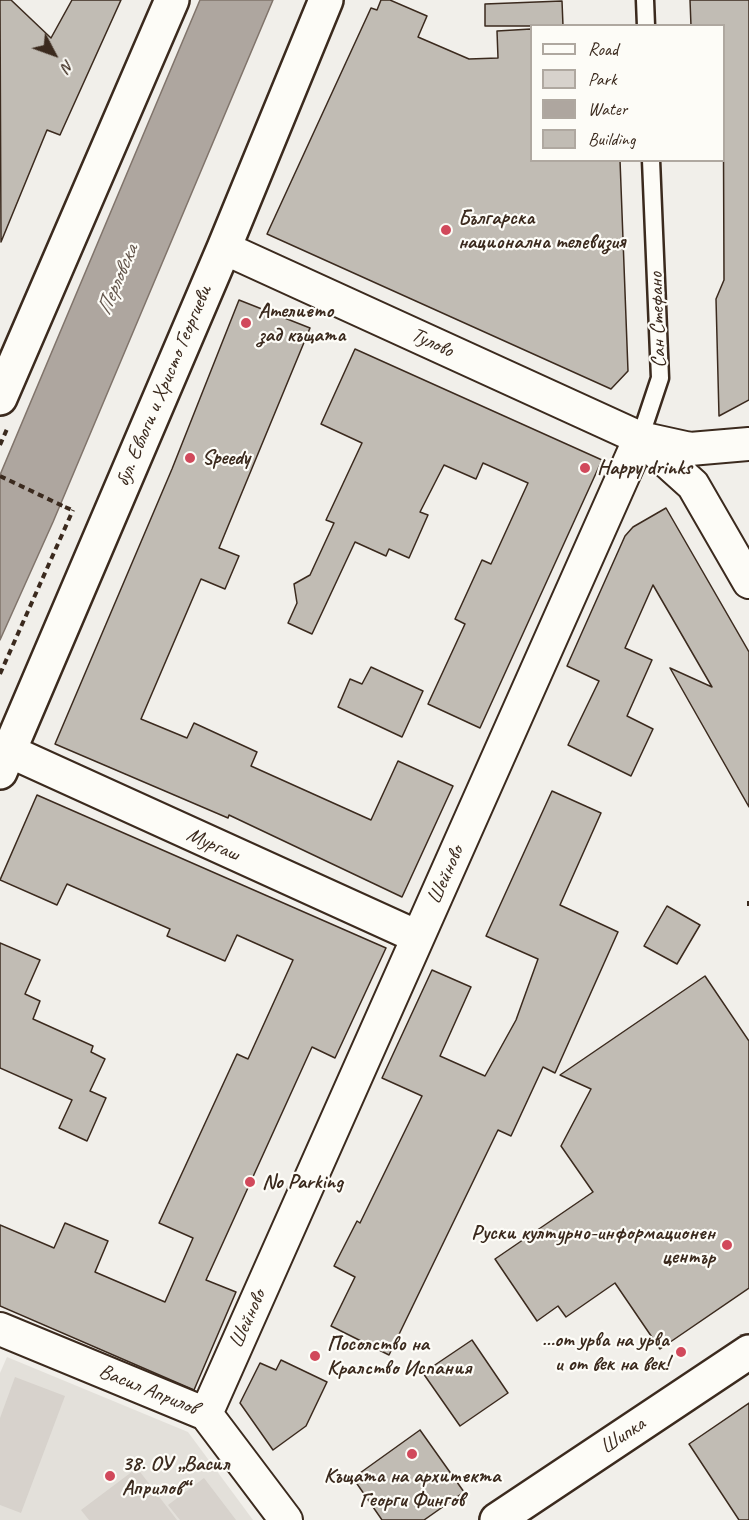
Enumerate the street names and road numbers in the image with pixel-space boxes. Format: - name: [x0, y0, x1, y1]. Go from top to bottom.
- street label: Сан Стефано: [644, 272, 672, 368]
- street label: бул. Евлоги и Христо Георгиеви: [110, 282, 218, 490]
- street label: Тулово: [407, 322, 457, 364]
- street label: Мургаш: [183, 822, 243, 868]
- street label: Шейново: [422, 842, 470, 908]
- street label: Шейново: [224, 1286, 272, 1352]
- street label: Васил Априлов: [95, 1359, 201, 1421]
- street label: Шипка: [596, 1412, 650, 1460]

